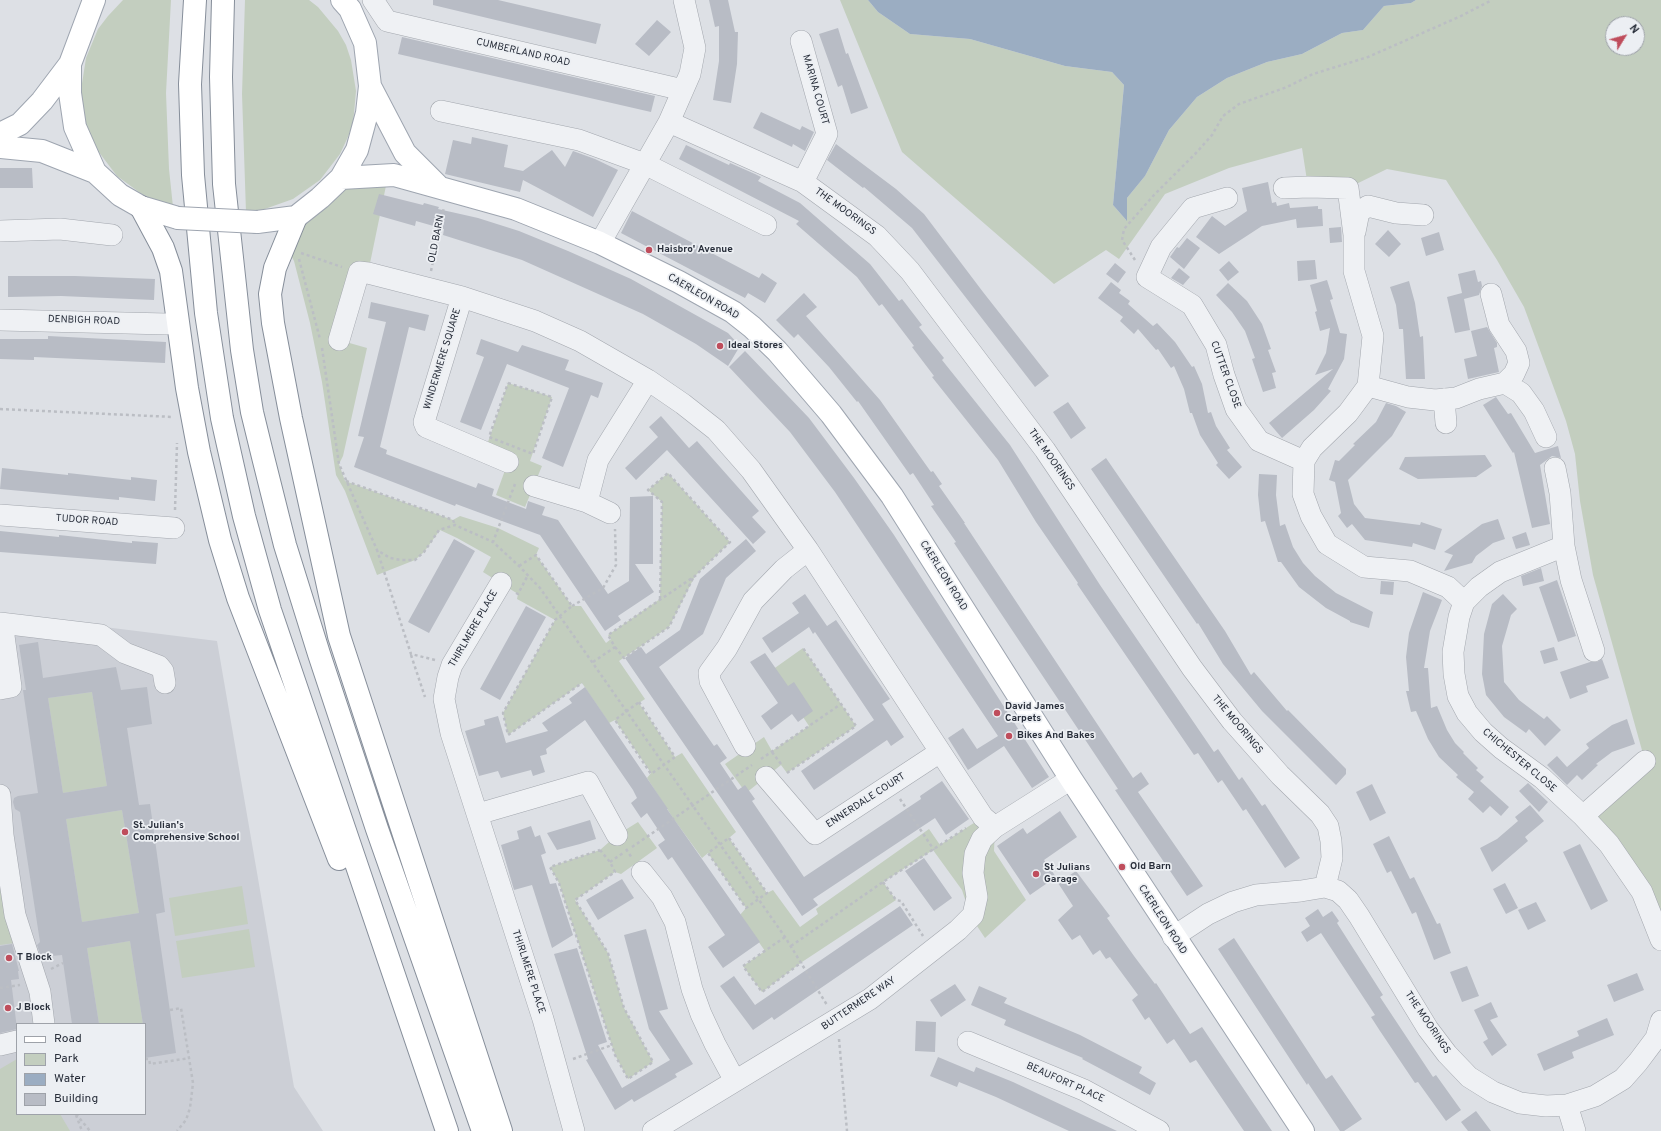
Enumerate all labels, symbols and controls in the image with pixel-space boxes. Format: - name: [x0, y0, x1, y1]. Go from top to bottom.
- north arrow: [1605, 16, 1645, 56]
- text: N: [1626, 22, 1642, 37]
- street label: CUMBERLAND ROAD: [475, 36, 571, 70]
- street label: MARINA COURT: [799, 53, 831, 127]
- street label: THE MOORINGS: [812, 186, 878, 238]
- street label: OLD BARN: [426, 214, 448, 264]
- place label: Haisbro' Avenue: [657, 244, 733, 256]
- marker: Haisbro' Avenue: [644, 245, 654, 255]
- street label: CAERLEON ROAD: [665, 272, 741, 322]
- street label: WINDERMERE SQUARE: [422, 307, 464, 411]
- street label: DENBIGH ROAD: [48, 314, 120, 328]
- street label: CUTTER CLOSE: [1207, 339, 1243, 411]
- place label: Ideal Stores: [728, 340, 783, 352]
- marker: Ideal Stores: [715, 341, 725, 351]
- street label: THE MOORINGS: [1025, 427, 1077, 493]
- street label: TUDOR ROAD: [55, 513, 119, 529]
- street label: CAERLEON ROAD: [917, 539, 969, 613]
- street label: THIRLMERE PLACE: [447, 588, 501, 670]
- street label: THE MOORINGS: [1209, 693, 1265, 757]
- place label: David James Carpets: [1005, 701, 1065, 724]
- marker: David James Carpets: [992, 708, 1002, 718]
- street label: CHICHESTER CLOSE: [1479, 726, 1559, 796]
- place label: Bikes And Bakes: [1017, 730, 1095, 742]
- marker: Bikes And Bakes: [1004, 731, 1014, 741]
- street label: ENNERDALE COURT: [824, 771, 908, 831]
- place label: St. Julian's Comprehensive School: [133, 820, 239, 844]
- marker: St. Julian's Comprehensive School: [120, 827, 130, 837]
- place label: Old Barn: [1130, 861, 1171, 873]
- place label: St Julians Garage: [1044, 862, 1090, 886]
- marker: Old Barn: [1117, 862, 1127, 872]
- marker: St Julians Garage: [1031, 869, 1041, 879]
- street label: CAERLEON ROAD: [1135, 883, 1189, 957]
- street label: THIRLMERE PLACE: [509, 929, 547, 1015]
- place label: T Block: [17, 952, 52, 964]
- marker: T Block: [4, 953, 14, 963]
- street label: BUTTERMERE WAY: [820, 975, 898, 1033]
- street label: THE MOORINGS: [1402, 989, 1452, 1057]
- place label: J Block: [16, 1002, 51, 1014]
- marker: J Block: [3, 1003, 13, 1013]
- legend: [16, 1023, 146, 1115]
- text: Road: [54, 1031, 82, 1047]
- text: Park: [54, 1051, 79, 1067]
- street label: BEAUFORT PLACE: [1024, 1060, 1106, 1106]
- text: Water: [54, 1071, 86, 1087]
- text: Building: [54, 1091, 98, 1107]

